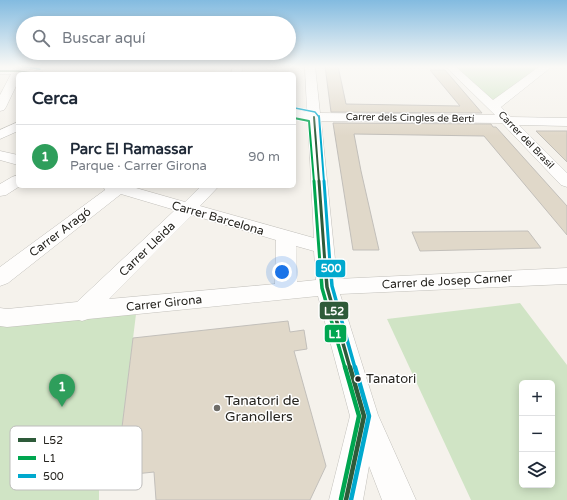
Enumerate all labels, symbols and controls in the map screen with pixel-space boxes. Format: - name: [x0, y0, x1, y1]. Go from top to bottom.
- search box: [16, 16, 296, 60]
- icon: search: [30, 27, 52, 49]
- text: Buscar aquí: [62, 29, 145, 47]
- text: Cerca: [32, 88, 78, 109]
- street label: Carrer del Brasil: [496, 109, 556, 171]
- street label: Carrer dels Cingles de Bertí: [346, 111, 475, 125]
- text: Parc El Ramassar: [70, 140, 193, 158]
- text: 1: [41, 149, 49, 165]
- text: 90 m: [248, 149, 280, 165]
- text: Parque · Carrer Girona: [70, 158, 207, 174]
- street label: Carrer Barcelona: [170, 198, 266, 238]
- street label: Carrer Aragó: [26, 204, 94, 260]
- street label: Carrer Lleida: [116, 219, 178, 279]
- line badge: 500: [315, 259, 346, 278]
- your location: [272, 262, 292, 282]
- text: 500: [321, 262, 341, 275]
- street label: Carrer de Josep Carner: [381, 271, 513, 291]
- street label: Carrer Girona: [125, 292, 203, 314]
- line badge: L52: [319, 301, 349, 320]
- text: L52: [324, 305, 344, 318]
- line badge: L1: [324, 324, 347, 343]
- text: L1: [328, 328, 342, 341]
- place label: Tanatori: [366, 371, 416, 387]
- pin: 1: [49, 374, 75, 407]
- marker: Tanatori: [353, 374, 363, 384]
- map controls: [519, 380, 555, 488]
- button: +: [519, 380, 555, 416]
- place label: Tanatori de Granollers: [225, 392, 300, 425]
- marker: Tanatori de Granollers: [212, 403, 222, 413]
- button: −: [519, 416, 555, 452]
- legend: [10, 426, 142, 490]
- text: L52: [43, 434, 63, 447]
- text: L1: [43, 452, 56, 465]
- button: layers: [519, 452, 555, 488]
- text: 500: [43, 470, 64, 483]

